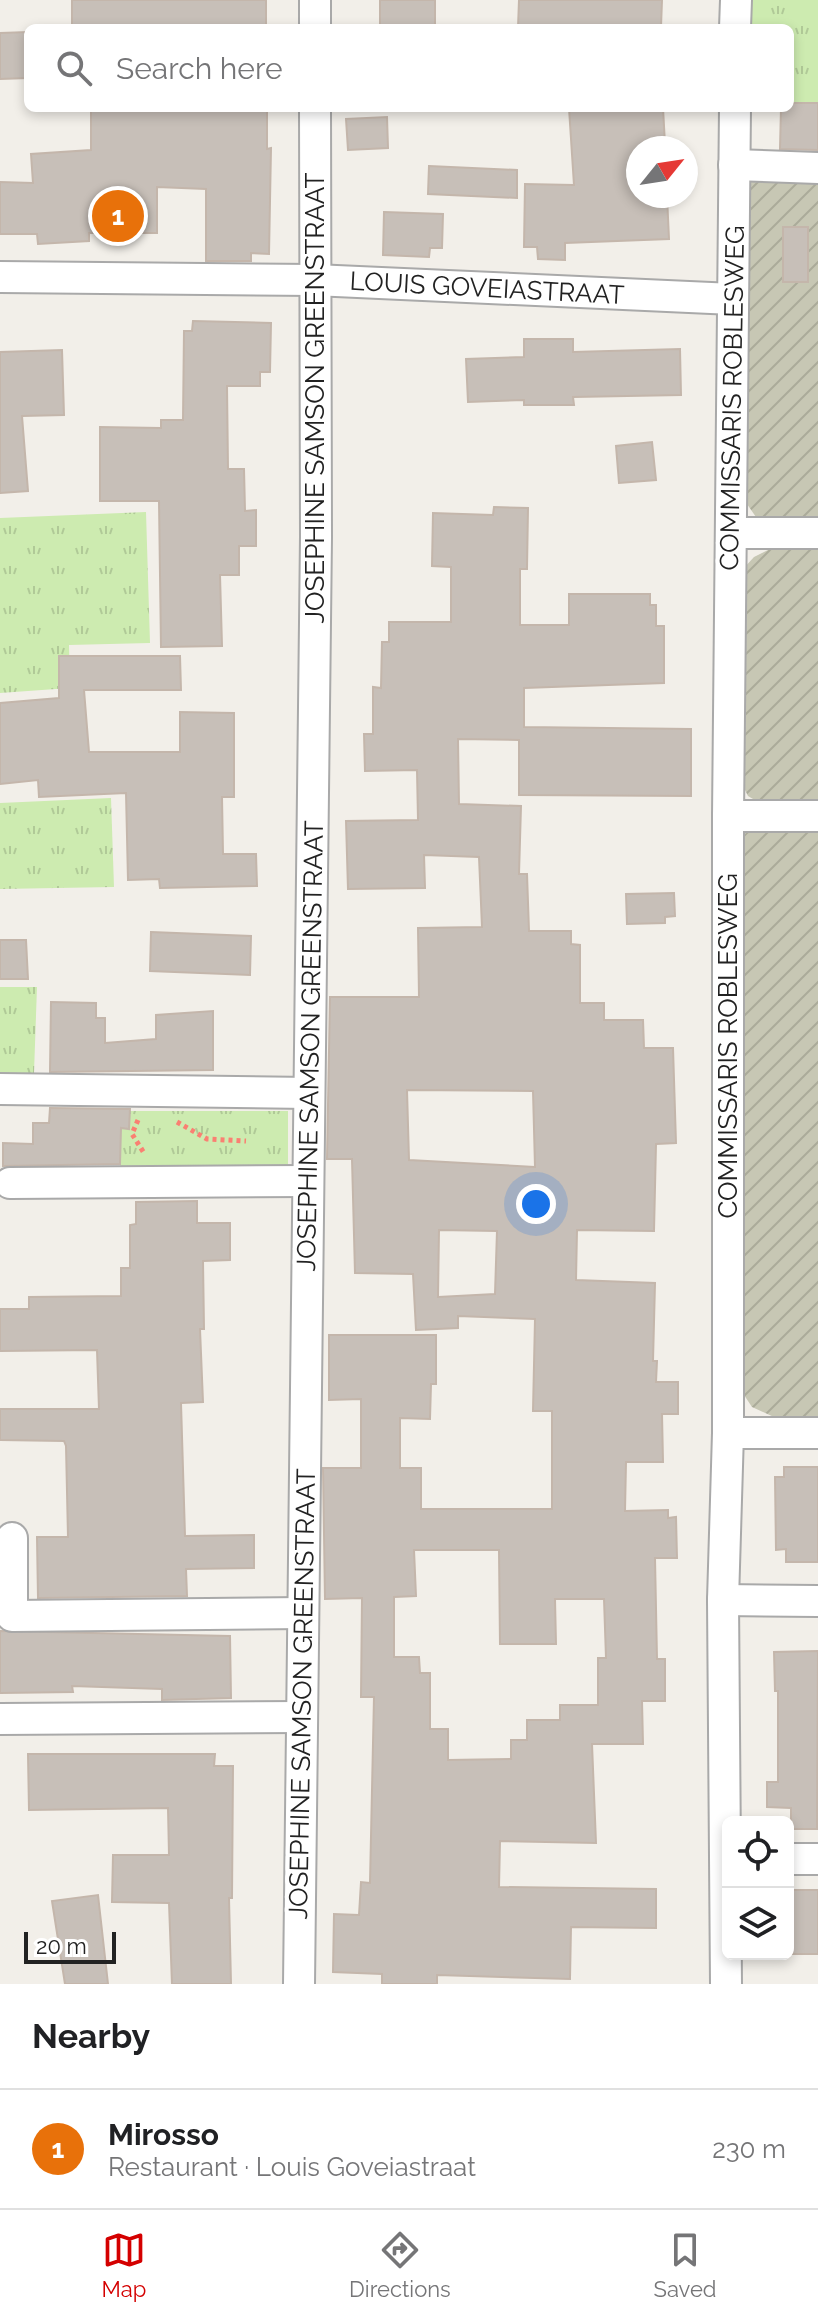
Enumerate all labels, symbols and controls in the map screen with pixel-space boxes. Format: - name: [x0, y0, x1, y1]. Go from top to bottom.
- search box: [24, 24, 794, 112]
- icon: search: [52, 46, 96, 90]
- text: Search here: [116, 51, 283, 86]
- north arrow: [626, 136, 698, 208]
- street label: JOSEPHINE SAMSON GREENSTRAAT: [300, 172, 330, 623]
- pin: 1: [92, 186, 144, 246]
- street label: COMMISSARIS ROBLESWEG: [714, 225, 750, 571]
- street label: LOUIS GOVEIASTRAAT: [349, 266, 625, 310]
- street label: JOSEPHINE SAMSON GREENSTRAAT: [291, 820, 329, 1272]
- street label: COMMISSARIS ROBLESWEG: [713, 873, 743, 1219]
- your location: [516, 1184, 556, 1224]
- street label: JOSEPHINE SAMSON GREENSTRAAT: [283, 1468, 321, 1920]
- map controls: [722, 1816, 794, 1960]
- button: locate: [722, 1816, 794, 1888]
- button: layers: [722, 1888, 794, 1960]
- scale bar: [24, 1928, 116, 1964]
- text: 20 m: [36, 1933, 87, 1959]
- text: Nearby: [32, 2016, 150, 2056]
- text: Mirosso: [108, 2117, 219, 2152]
- text: 1: [52, 2134, 64, 2164]
- text: 230 m: [712, 2134, 786, 2164]
- text: Restaurant · Louis Goveiastraat: [108, 2152, 476, 2182]
- tab: Map: [101, 2228, 146, 2302]
- tab: Directions: [349, 2228, 451, 2302]
- tab: Saved: [654, 2228, 717, 2302]

